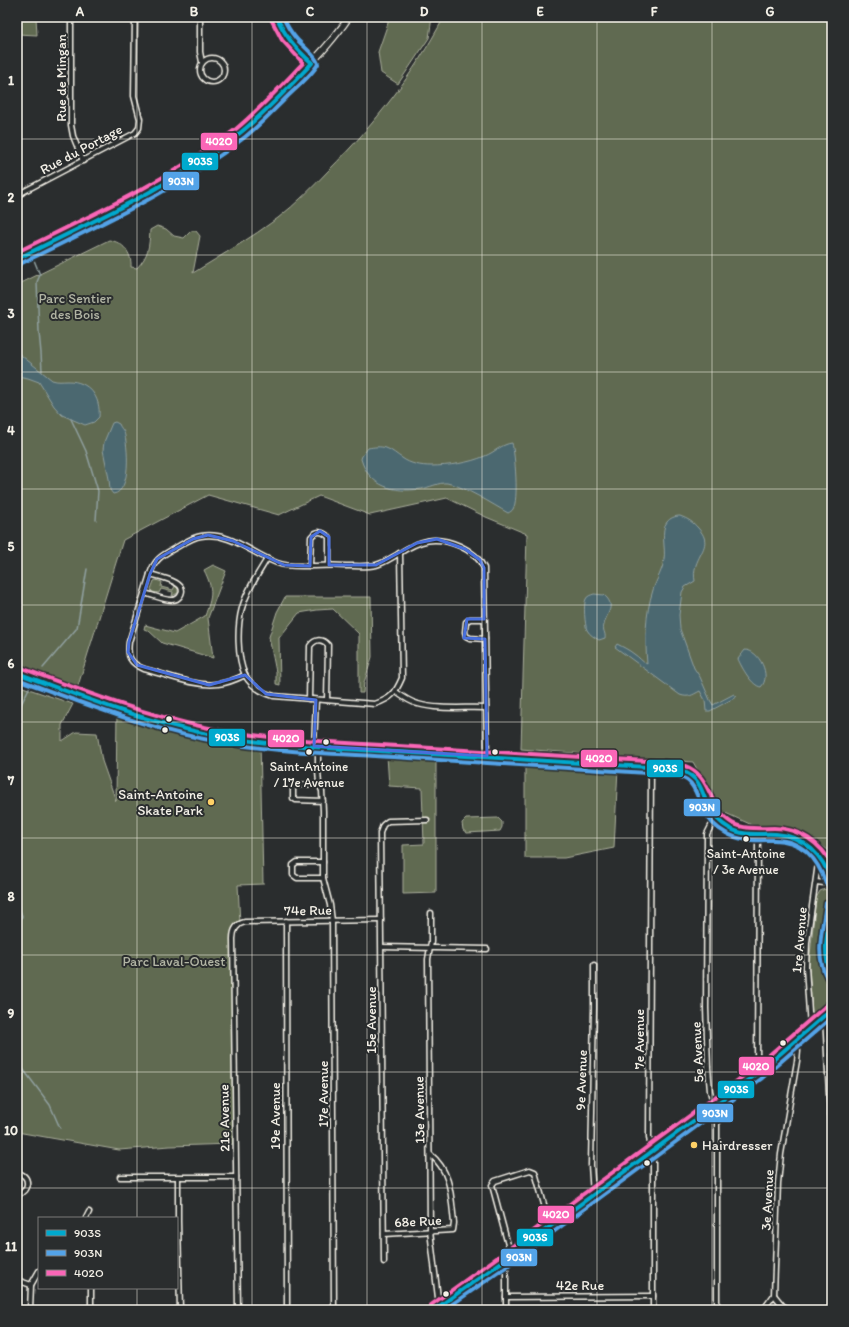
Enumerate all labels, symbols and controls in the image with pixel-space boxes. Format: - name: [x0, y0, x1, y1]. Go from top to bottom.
- text: A: [75, 4, 85, 19]
- text: B: [190, 4, 199, 19]
- text: C: [306, 4, 315, 19]
- text: D: [420, 4, 429, 19]
- text: E: [536, 4, 544, 19]
- text: F: [651, 4, 658, 19]
- text: G: [766, 4, 775, 19]
- street label: Rue de Mingan: [53, 34, 70, 122]
- text: 1: [8, 73, 14, 88]
- street label: Rue du Portage: [37, 121, 126, 178]
- line badge: 402O: [200, 132, 238, 151]
- text: 402O: [205, 135, 233, 148]
- line badge: 903S: [181, 152, 219, 171]
- text: 903S: [188, 155, 212, 168]
- line badge: 903N: [162, 171, 200, 191]
- text: 903N: [168, 175, 194, 188]
- text: 2: [8, 190, 15, 205]
- park label: Parc Sentier des Bois: [38, 290, 112, 323]
- text: 3: [7, 306, 15, 321]
- text: 4: [7, 423, 15, 438]
- text: 5: [8, 539, 15, 554]
- text: 6: [8, 656, 15, 671]
- unlabelled marker: [164, 714, 174, 724]
- unlabelled marker: [160, 725, 170, 735]
- line badge: 903S: [208, 728, 246, 747]
- line badge: 402O: [267, 729, 305, 748]
- text: 903S: [215, 731, 239, 744]
- text: 402O: [272, 732, 300, 745]
- unlabelled marker: [321, 737, 331, 747]
- marker: Saint-Antoine / 17e Avenue: [304, 747, 314, 757]
- unlabelled marker: [490, 747, 500, 757]
- line badge: 402O: [580, 749, 618, 768]
- text: 402O: [585, 752, 613, 765]
- place label: Saint-Antoine / 17e Avenue: [270, 759, 348, 790]
- line badge: 903S: [646, 759, 684, 778]
- text: 903S: [653, 762, 677, 775]
- text: 7: [7, 773, 15, 788]
- place label: Saint-Antoine Skate Park: [118, 786, 204, 819]
- marker: Saint-Antoine Skate Park: [206, 797, 216, 807]
- line badge: 903N: [683, 798, 721, 817]
- text: 903N: [689, 801, 715, 814]
- marker: Saint-Antoine / 3e Avenue: [741, 834, 751, 844]
- place label: Saint-Antoine / 3e Avenue: [707, 846, 785, 877]
- text: 8: [7, 889, 15, 904]
- street label: 74e Rue: [284, 902, 332, 919]
- street label: 1re Avenue: [788, 906, 811, 974]
- park label: Parc Laval-Ouest: [122, 953, 226, 970]
- street label: 15e Avenue: [363, 986, 380, 1054]
- text: 9: [8, 1006, 15, 1021]
- street label: 7e Avenue: [631, 1008, 648, 1069]
- street label: 5e Avenue: [687, 1021, 708, 1083]
- unlabelled marker: [778, 1038, 788, 1048]
- street label: 9e Avenue: [572, 1049, 591, 1111]
- line badge: 402O: [738, 1056, 775, 1076]
- street label: 17e Avenue: [315, 1060, 332, 1128]
- text: 402O: [742, 1060, 770, 1073]
- street label: 13e Avenue: [410, 1076, 429, 1144]
- line badge: 903S: [717, 1080, 755, 1099]
- street label: 19e Avenue: [267, 1082, 284, 1150]
- text: 903S: [724, 1083, 748, 1096]
- street label: 21e Avenue: [215, 1084, 234, 1152]
- line badge: 903N: [696, 1103, 734, 1123]
- text: 903N: [702, 1107, 728, 1120]
- text: 10: [4, 1123, 18, 1138]
- place label: Hairdresser: [702, 1137, 773, 1154]
- marker: Hairdresser: [689, 1140, 699, 1150]
- unlabelled marker: [642, 1158, 652, 1168]
- street label: 3e Avenue: [757, 1169, 778, 1231]
- line badge: 402O: [537, 1205, 575, 1224]
- text: 402O: [542, 1208, 570, 1221]
- street label: 68e Rue: [394, 1212, 443, 1231]
- legend: [38, 1217, 178, 1289]
- text: 903S: [74, 1226, 101, 1240]
- line badge: 903S: [516, 1228, 554, 1247]
- text: 903S: [523, 1231, 547, 1244]
- text: 11: [5, 1239, 17, 1254]
- text: 903N: [74, 1246, 102, 1260]
- line badge: 903N: [500, 1248, 538, 1267]
- text: 903N: [506, 1251, 532, 1264]
- text: 402O: [74, 1266, 104, 1280]
- street label: 42e Rue: [556, 1277, 604, 1294]
- unlabelled marker: [441, 1289, 451, 1299]

